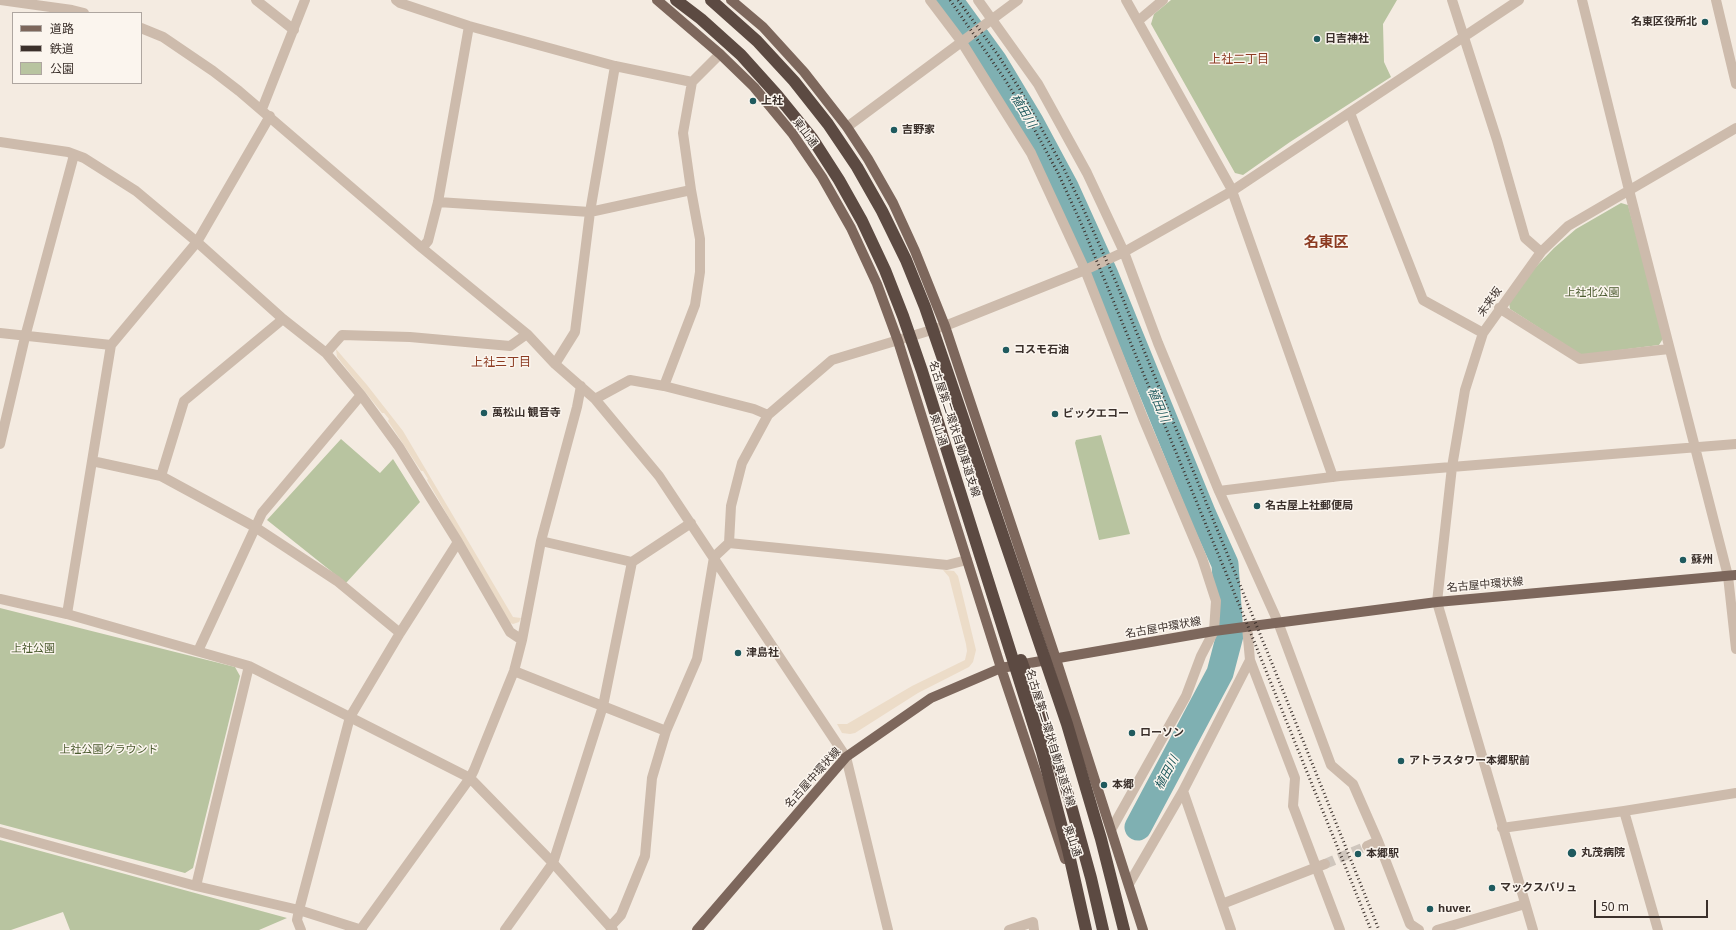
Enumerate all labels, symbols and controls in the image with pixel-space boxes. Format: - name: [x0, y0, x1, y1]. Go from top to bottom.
- legend: [12, 12, 142, 84]
- place label: 名東区役所北: [1631, 15, 1697, 29]
- marker: 名東区役所北: [1700, 17, 1710, 27]
- text: 道路: [50, 20, 74, 37]
- place label: 日吉神社: [1325, 32, 1369, 46]
- marker: 日吉神社: [1312, 34, 1322, 44]
- text: 鉄道: [50, 40, 74, 57]
- district label: 上社二丁目: [1209, 53, 1269, 67]
- text: 公園: [50, 60, 74, 77]
- water label: 植田川: [1008, 92, 1038, 130]
- place label: 上社: [761, 94, 783, 108]
- marker: 上社: [748, 96, 758, 106]
- street label: 東山通: [790, 116, 820, 150]
- place label: 吉野家: [902, 123, 935, 137]
- marker: 吉野家: [889, 125, 899, 135]
- district label: 名東区: [1304, 234, 1348, 252]
- street label: 未来坂: [1475, 285, 1505, 319]
- park label: 上社北公園: [1565, 286, 1619, 300]
- place label: コスモ石油: [1014, 343, 1069, 357]
- marker: コスモ石油: [1001, 345, 1011, 355]
- district label: 上社三丁目: [471, 356, 531, 370]
- street label: 名古屋第二環状自動車道支線: [926, 359, 982, 499]
- water label: 植田川: [1144, 386, 1172, 424]
- place label: 萬松山 観音寺: [492, 406, 561, 420]
- place label: ビックエコー: [1063, 407, 1129, 421]
- marker: 萬松山 観音寺: [479, 408, 489, 418]
- marker: ビックエコー: [1050, 409, 1060, 419]
- street label: 東山通: [927, 412, 949, 448]
- place label: 名古屋上社郵便局: [1265, 499, 1353, 513]
- marker: 名古屋上社郵便局: [1252, 501, 1262, 511]
- place label: 蘇州: [1691, 553, 1713, 567]
- marker: 蘇州: [1678, 555, 1688, 565]
- street label: 名古屋中環状線: [1446, 575, 1524, 595]
- street label: 名古屋中環状線: [1124, 615, 1202, 641]
- park label: 上社公園: [11, 642, 55, 656]
- place label: 津島社: [746, 646, 779, 660]
- marker: 津島社: [733, 648, 743, 658]
- street label: 名古屋第二環状自動車道支線: [1023, 668, 1077, 808]
- place label: ローソン: [1140, 726, 1184, 740]
- marker: ローソン: [1127, 728, 1137, 738]
- park label: 上社公園グラウンド: [60, 743, 158, 757]
- street label: 名古屋中環状線: [782, 745, 844, 811]
- water label: 植田川: [1152, 754, 1182, 792]
- place label: アトラスタワー本郷駅前: [1409, 754, 1530, 768]
- marker: アトラスタワー本郷駅前: [1396, 756, 1406, 766]
- place label: 本郷: [1112, 778, 1134, 792]
- marker: 本郷: [1099, 780, 1109, 790]
- street label: 東山通: [1060, 823, 1084, 859]
- place label: 丸茂病院: [1581, 846, 1625, 860]
- place label: 本郷駅: [1366, 847, 1399, 861]
- marker: 丸茂病院: [1566, 847, 1578, 859]
- marker: 本郷駅: [1353, 849, 1363, 859]
- place label: マックスバリュ: [1500, 881, 1577, 895]
- marker: マックスバリュ: [1487, 883, 1497, 893]
- scale bar: [1596, 892, 1710, 918]
- text: 50 m: [1601, 898, 1629, 915]
- place label: huver.: [1438, 902, 1471, 916]
- marker: huver.: [1425, 904, 1435, 914]

